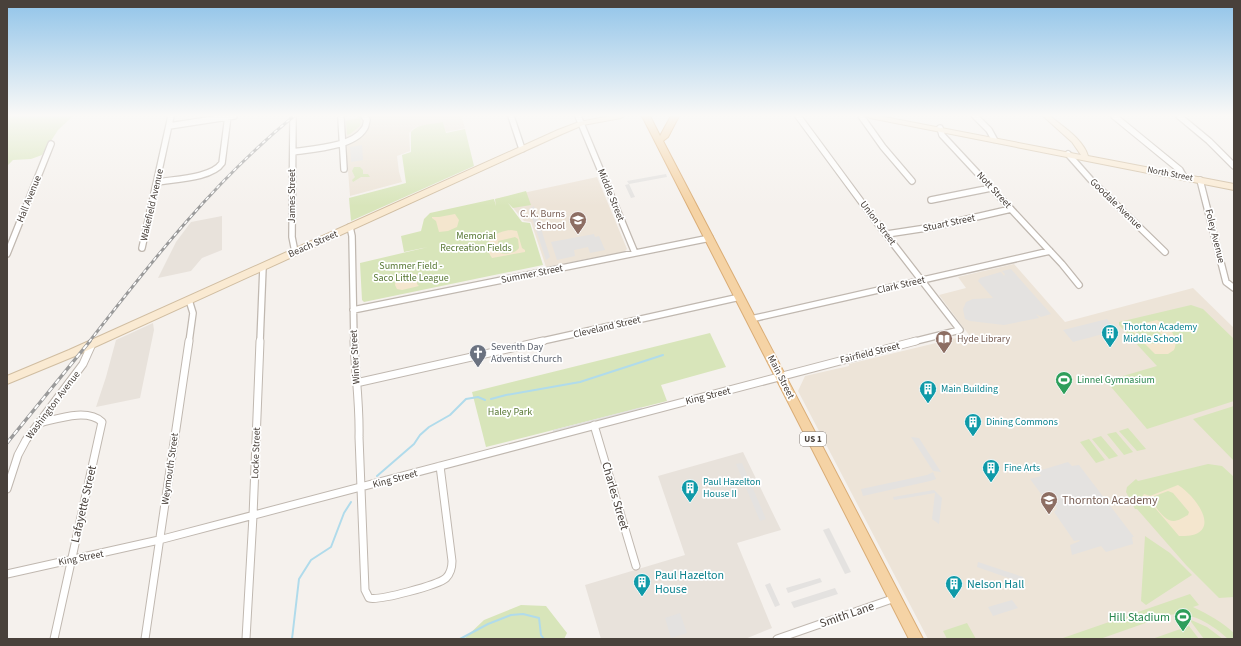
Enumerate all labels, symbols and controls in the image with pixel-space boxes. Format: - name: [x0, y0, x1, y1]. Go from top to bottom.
- street label: North Street: [1146, 163, 1194, 185]
- street label: Wakefield Avenue: [137, 167, 167, 242]
- street label: Middle Street: [594, 167, 628, 224]
- street label: James Street: [285, 168, 299, 223]
- street label: Nott Street: [973, 169, 1015, 212]
- street label: Hall Avenue: [13, 173, 45, 225]
- street label: Goodale Avenue: [1087, 175, 1145, 233]
- street label: Union Street: [857, 198, 900, 249]
- place label: C. K. Burns School: [520, 207, 565, 233]
- street label: Foley Avenue: [1202, 207, 1228, 265]
- school or university icon: C. K. Burns School: [568, 210, 588, 235]
- street label: Stuart Street: [922, 211, 977, 235]
- street label: Beach Street: [286, 227, 341, 261]
- park label: Memorial Recreation Fields: [440, 229, 512, 255]
- park label: Summer Field - Saco Little League: [373, 259, 449, 285]
- street label: Summer Street: [500, 261, 565, 287]
- street label: Clark Street: [876, 273, 927, 297]
- street label: Cleveland Street: [572, 312, 643, 342]
- place label: Thorton Academy Middle School: [1123, 320, 1198, 346]
- building icon: Thorton Academy Middle School: [1100, 323, 1120, 348]
- street label: Winter Street: [347, 329, 363, 385]
- library icon: Hyde Library: [934, 329, 954, 354]
- place label: Hyde Library: [957, 332, 1011, 346]
- street label: Fairfield Street: [839, 339, 902, 367]
- place label: Seventh Day Adventist Church: [491, 340, 562, 366]
- church icon: Seventh Day Adventist Church: [468, 343, 488, 368]
- street label: Main Street: [764, 353, 798, 402]
- street label: Washington Avenue: [23, 368, 83, 442]
- sports icon: Linnel Gymnasium: [1054, 370, 1074, 395]
- place label: Linnel Gymnasium: [1077, 373, 1155, 387]
- building icon: Main Building: [918, 379, 938, 404]
- place label: Main Building: [941, 382, 998, 396]
- street label: King Street: [684, 384, 733, 408]
- park label: Haley Park: [488, 405, 532, 419]
- building icon: Dining Commons: [963, 412, 983, 437]
- place label: Dining Commons: [986, 415, 1058, 429]
- street label: Locke Street: [248, 426, 264, 479]
- street label: Weymouth Street: [158, 431, 182, 506]
- road number: US 1: [800, 432, 826, 446]
- building icon: Fine Arts: [981, 458, 1001, 483]
- street label: Charles Street: [597, 460, 633, 532]
- place label: Fine Arts: [1004, 461, 1040, 475]
- street label: Lafayette Street: [67, 464, 101, 544]
- street label: King Street: [371, 466, 420, 492]
- place label: Paul Hazelton House II: [703, 475, 761, 501]
- building icon: Paul Hazelton House II: [680, 478, 700, 503]
- school or university icon: Thornton Academy: [1039, 490, 1059, 515]
- place label: Thornton Academy: [1062, 492, 1158, 509]
- street label: King Street: [57, 547, 105, 569]
- place label: Paul Hazelton House: [655, 567, 724, 598]
- building icon: Paul Hazelton House: [632, 572, 652, 597]
- building icon: Nelson Hall: [944, 574, 964, 599]
- place label: Nelson Hall: [967, 576, 1024, 593]
- street label: Smith Lane: [817, 598, 877, 632]
- sports icon: Hill Stadium: [1173, 607, 1193, 632]
- place label: Hill Stadium: [1109, 609, 1170, 626]

